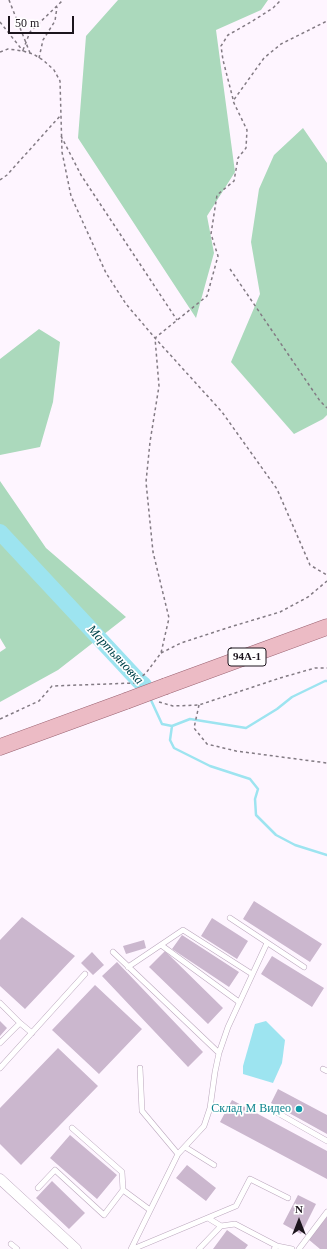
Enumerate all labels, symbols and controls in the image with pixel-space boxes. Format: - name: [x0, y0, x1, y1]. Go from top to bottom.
- scale bar: [10, 8, 76, 34]
- text: 50 m: [15, 16, 39, 30]
- water label: Мартьяновка: [83, 622, 147, 688]
- road number: 94А-1: [228, 648, 266, 666]
- place label: Склад М Видео: [211, 1102, 291, 1116]
- marker: Склад М Видео: [294, 1104, 304, 1114]
- north arrow: [279, 1201, 319, 1241]
- text: N: [295, 1203, 303, 1215]

